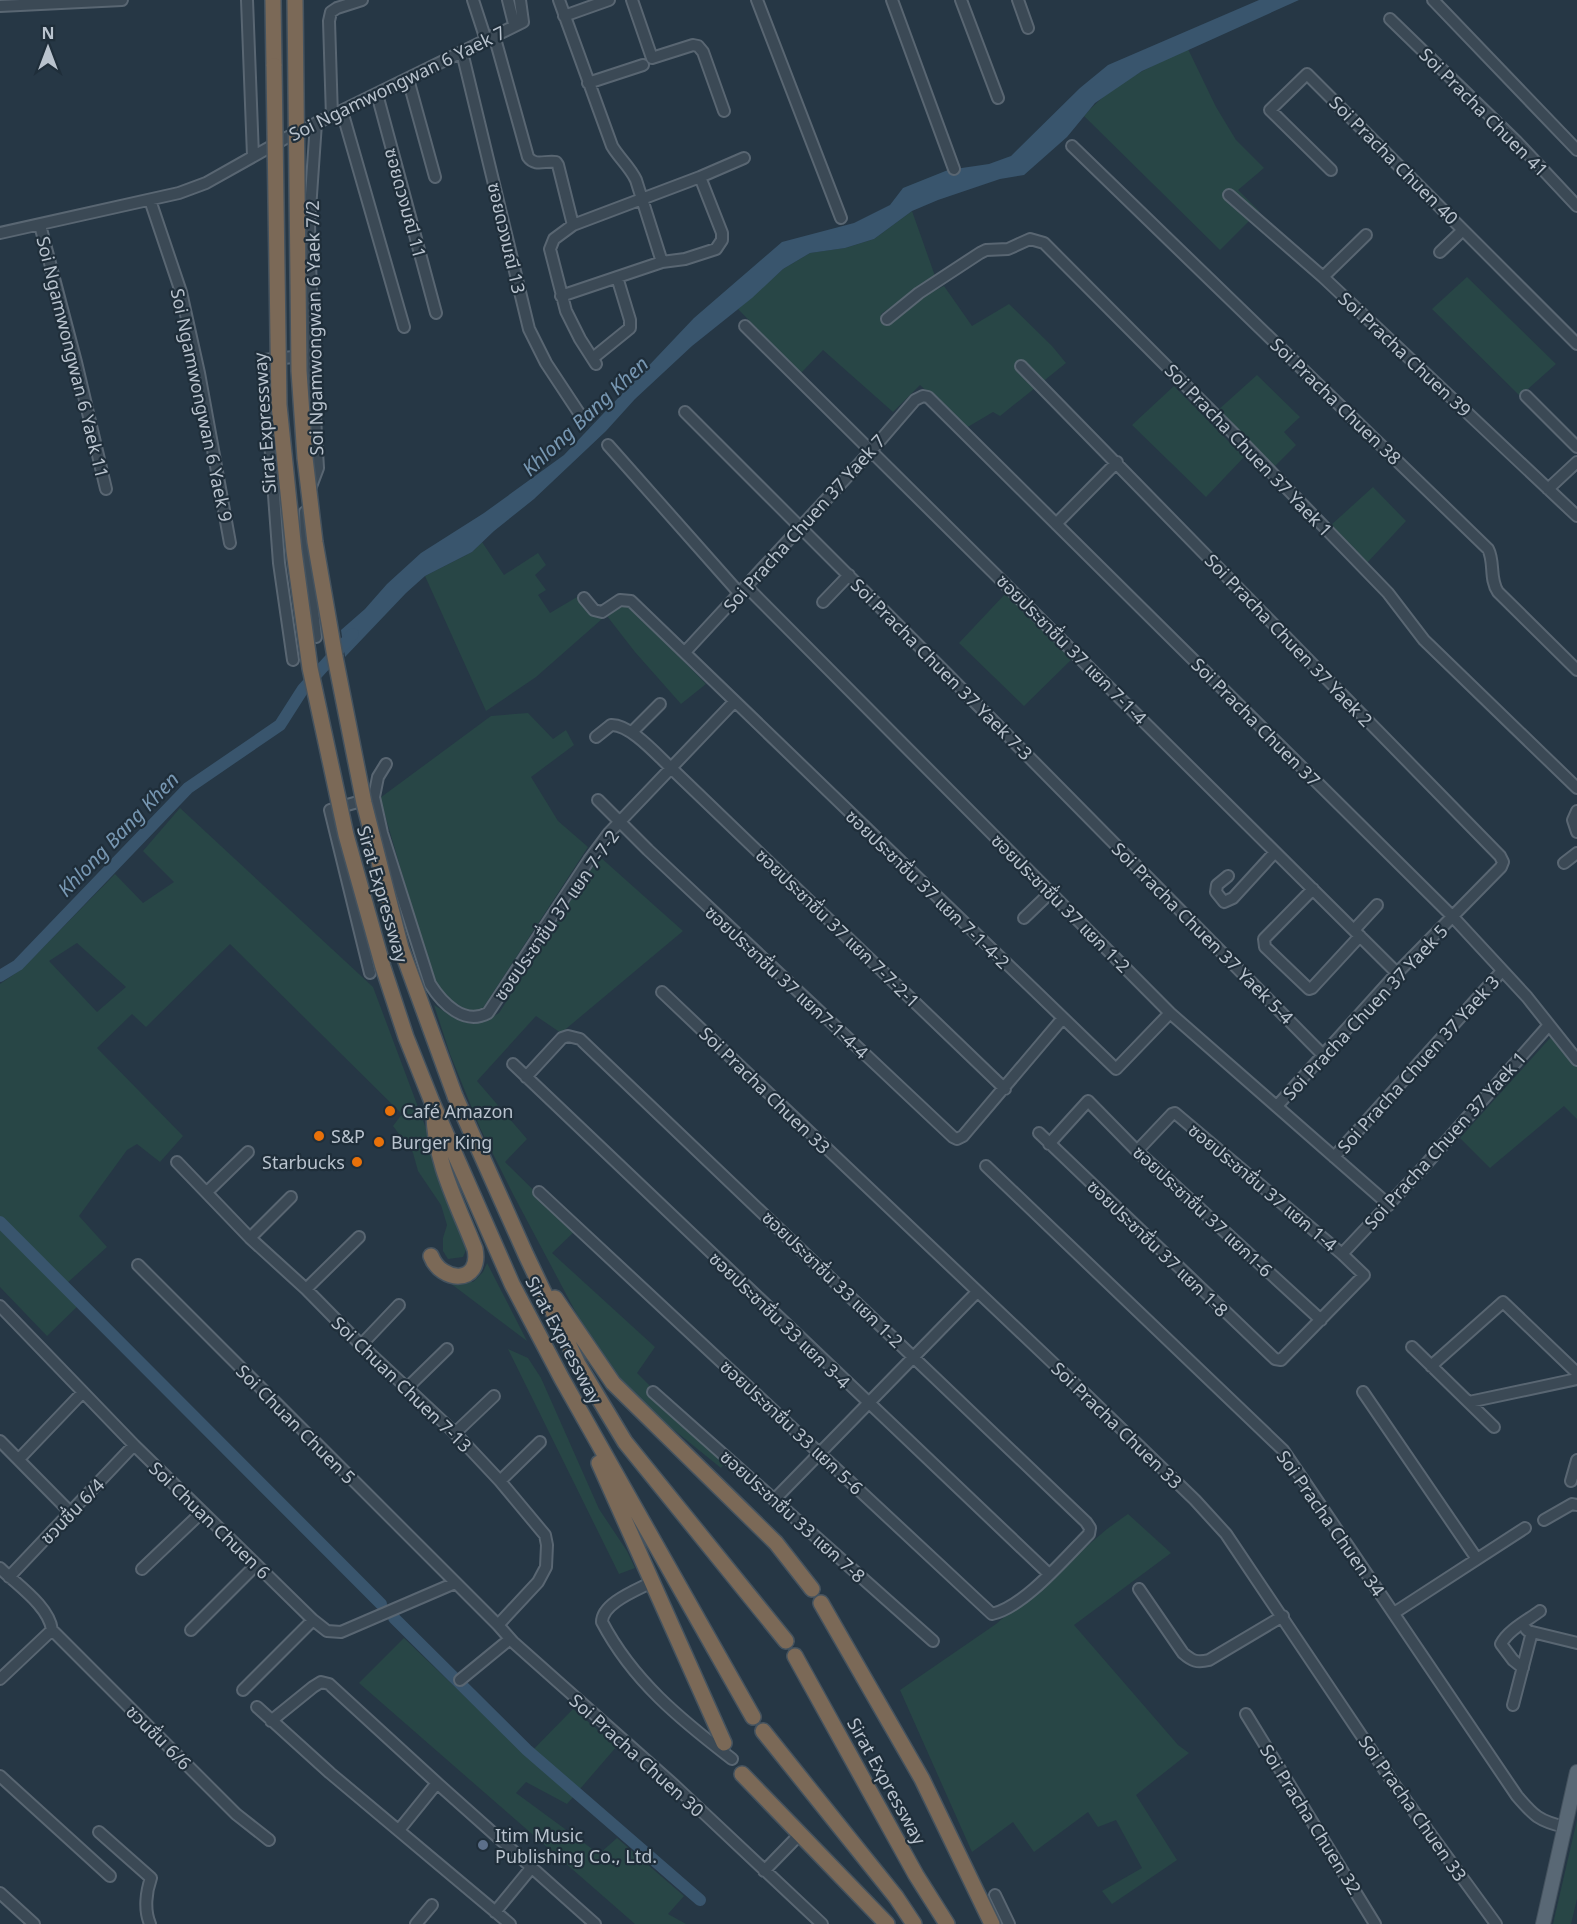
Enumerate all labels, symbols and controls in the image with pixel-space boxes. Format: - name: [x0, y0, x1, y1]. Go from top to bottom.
- north arrow: [18, 18, 78, 78]
- street label: Soi Ngamwongwan 6 Yaek 7: [285, 20, 509, 146]
- text: N: [41, 22, 55, 44]
- street label: Soi Pracha Chuen 41: [1414, 42, 1554, 182]
- street label: Soi Pracha Chuen 40: [1324, 90, 1464, 230]
- street label: ซอยดวงมณี 11: [380, 145, 432, 261]
- street label: ซอยดวงมณี 13: [483, 180, 531, 296]
- street label: Soi Ngamwongwan 6 Yaek 7/2: [300, 200, 328, 456]
- street label: Soi Ngamwongwan 6 Yaek 11: [31, 234, 115, 480]
- street label: Soi Ngamwongwan 6 Yaek 9: [166, 286, 238, 524]
- street label: Soi Pracha Chuen 39: [1334, 286, 1476, 422]
- street label: Soi Pracha Chuen 38: [1265, 332, 1407, 470]
- water label: Khlong Bang Khen: [516, 350, 654, 482]
- street label: Sirat Expressway: [247, 351, 281, 494]
- street label: Soi Pracha Chuen 37 Yaek 1: [1160, 358, 1338, 542]
- street label: Soi Pracha Chuen 37 Yaek 7: [718, 429, 890, 617]
- street label: Soi Pracha Chuen 37 Yaek 2: [1201, 549, 1377, 731]
- street label: ซอยประชาชื่น 37 แยก 7-1-4: [992, 569, 1152, 729]
- street label: Soi Pracha Chuen 37 Yaek 7-3: [846, 573, 1038, 765]
- street label: Soi Pracha Chuen 37: [1187, 653, 1325, 791]
- water label: Khlong Bang Khen: [51, 766, 185, 902]
- street label: ซอยประชาชื่น 37 แยก 7-1-4-2: [841, 804, 1015, 974]
- street label: Sirat Expressway: [352, 823, 414, 966]
- street label: ซอยประชาชื่น 37 แยก 7-7-2: [488, 825, 624, 1005]
- street label: ซอยประชาชื่น 37 แยก 1-2: [986, 828, 1136, 978]
- street label: Soi Pracha Chuen 37 Yaek 5-4: [1107, 837, 1299, 1029]
- street label: ซอยประชาชื่น 37 แยก 7-7-2-1: [751, 843, 925, 1013]
- street label: ซอยประชาชื่น 37 แยก7-1-4-4: [700, 900, 874, 1064]
- street label: Soi Pracha Chuen 37 Yaek 5: [1277, 919, 1453, 1105]
- street label: Soi Pracha Chuen 37 Yaek 3: [1332, 970, 1504, 1158]
- street label: Soi Pracha Chuen 33: [694, 1021, 836, 1159]
- street label: Soi Pracha Chuen 37 Yaek 1: [1359, 1046, 1531, 1234]
- place label: Café Amazon: [402, 1099, 513, 1123]
- marker: Café Amazon: [383, 1104, 397, 1118]
- street label: ซอยประชาชื่น 37 แยก 1-4: [1184, 1118, 1342, 1256]
- place label: S&P: [331, 1124, 365, 1148]
- marker: S&P: [312, 1129, 326, 1143]
- place label: Burger King: [391, 1130, 492, 1154]
- marker: Burger King: [372, 1135, 386, 1149]
- street label: ซอยประชาชื่น 37 แยก1-6: [1128, 1140, 1278, 1282]
- place label: Starbucks: [262, 1150, 345, 1174]
- marker: Starbucks: [350, 1155, 364, 1169]
- street label: ซอยประชาชื่น 37 แยก 1-8: [1082, 1174, 1234, 1322]
- street label: ซอยประชาชื่น 33 แยก 1-2: [757, 1205, 909, 1353]
- street label: ซอยประชาชื่น 33 แยก 3-4: [704, 1246, 856, 1394]
- street label: Sirat Expressway: [520, 1272, 608, 1409]
- street label: Soi Chuan Chuen 7-13: [327, 1311, 477, 1457]
- street label: ซอยประชาชื่น 33 แยก 5-6: [715, 1354, 869, 1500]
- street label: Soi Pracha Chuen 33: [1046, 1356, 1188, 1494]
- street label: Soi Chuan Chuen 5: [231, 1359, 361, 1489]
- street label: ซอยประชาชื่น 33 แยก 7-8: [715, 1444, 871, 1588]
- street label: Soi Pracha Chuen 34: [1272, 1445, 1390, 1601]
- street label: Soi Chuan Chuen 6: [144, 1456, 276, 1584]
- street label: ชวนชื่น 6/4: [35, 1473, 109, 1549]
- street label: Soi Pracha Chuen 30: [565, 1688, 709, 1822]
- street label: ชวนชื่น 6/6: [121, 1699, 197, 1775]
- street label: Sirat Expressway: [842, 1713, 932, 1849]
- street label: Soi Pracha Chuen 33: [1354, 1730, 1472, 1886]
- street label: Soi Pracha Chuen 32: [1255, 1739, 1367, 1899]
- place label: Itim Music Publishing Co., Ltd.: [495, 1823, 657, 1868]
- marker: Itim Music Publishing Co., Ltd.: [476, 1838, 490, 1852]

